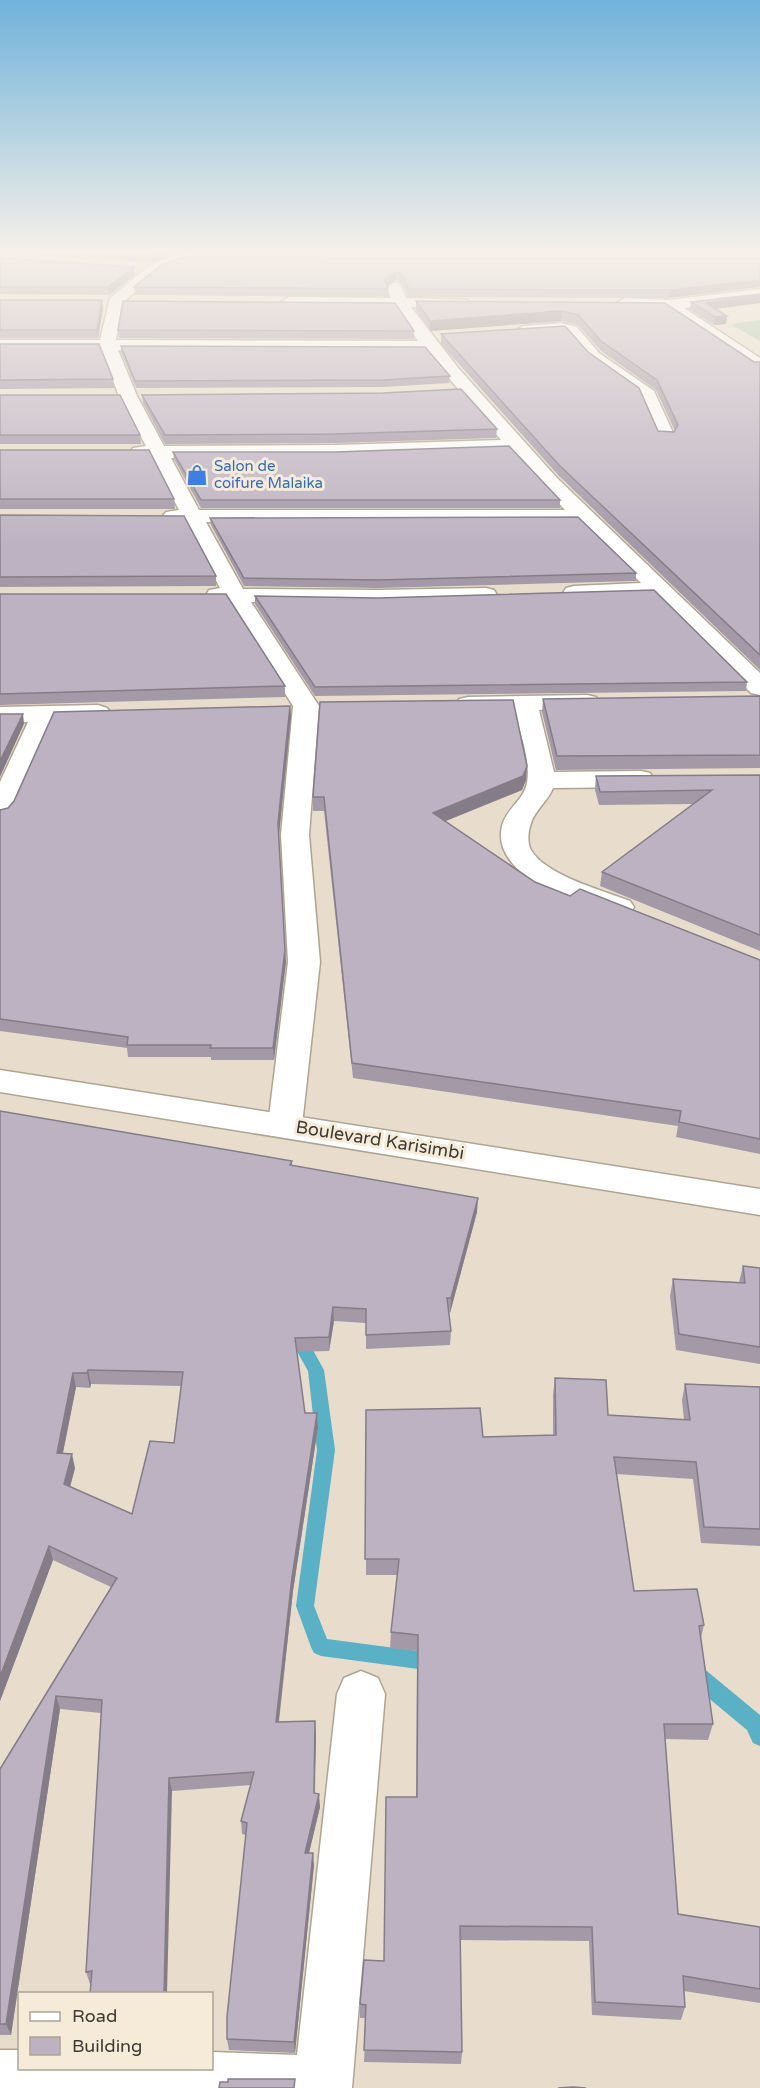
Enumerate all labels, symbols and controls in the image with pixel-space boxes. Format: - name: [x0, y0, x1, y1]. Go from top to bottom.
- place label: Salon de coifure Malaika: [214, 457, 323, 492]
- shop icon: Salon de coifure Malaika: [185, 463, 209, 487]
- street label: Boulevard Karisimbi: [294, 1116, 466, 1164]
- legend: [18, 1992, 213, 2070]
- text: Road: [72, 2005, 117, 2027]
- text: Building: [72, 2035, 142, 2057]

